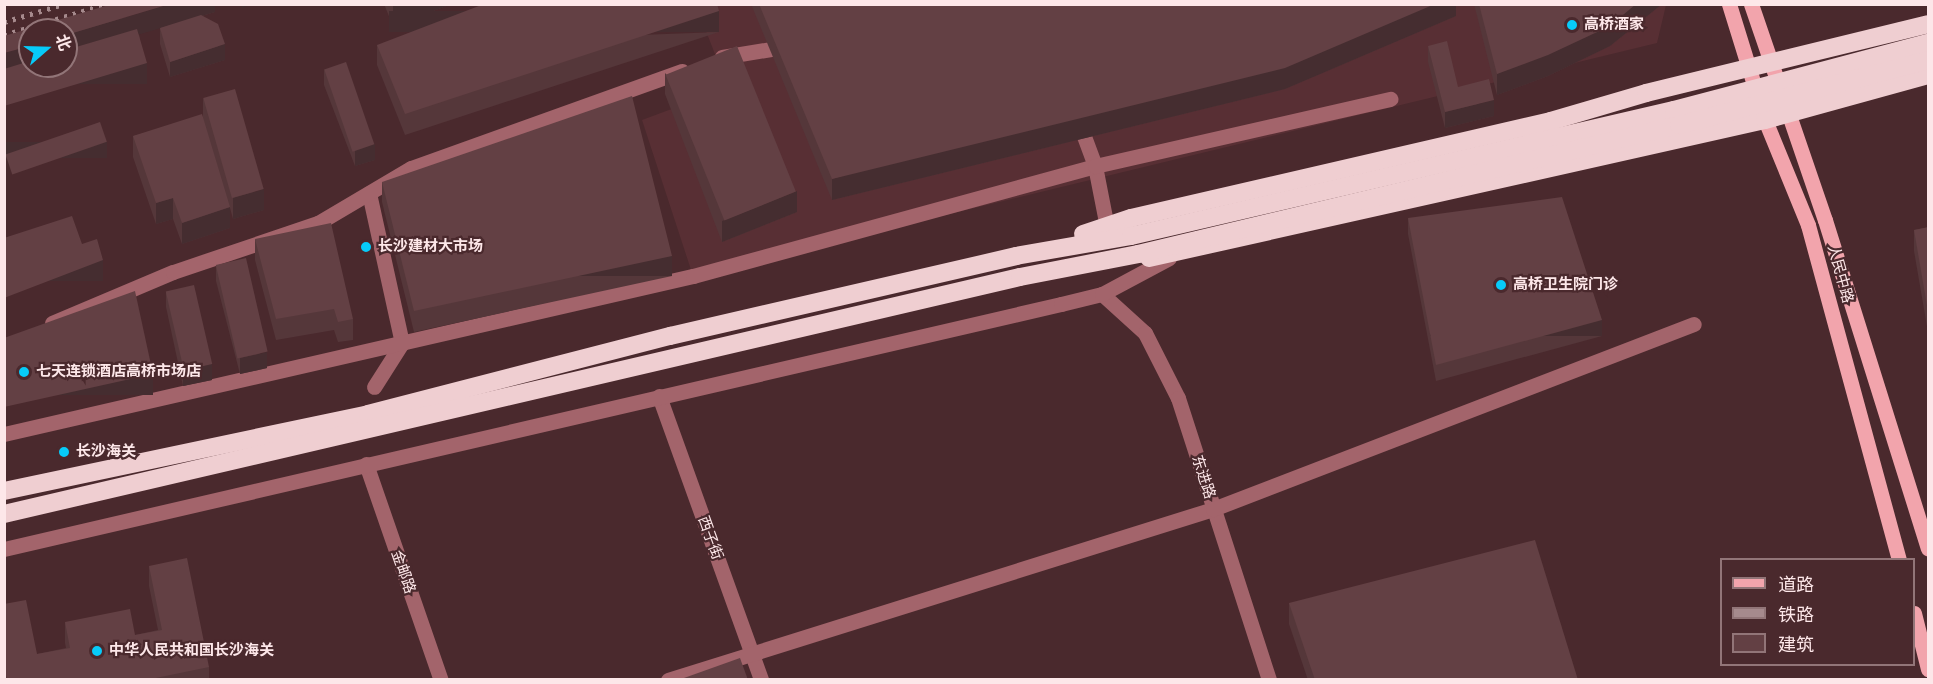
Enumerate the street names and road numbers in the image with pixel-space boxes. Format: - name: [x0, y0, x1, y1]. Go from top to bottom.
- street label: 人民中路: [1824, 243, 1856, 305]
- street label: 东进路: [1187, 453, 1219, 501]
- street label: 西子街: [694, 514, 726, 562]
- street label: 金邮路: [387, 548, 419, 596]

